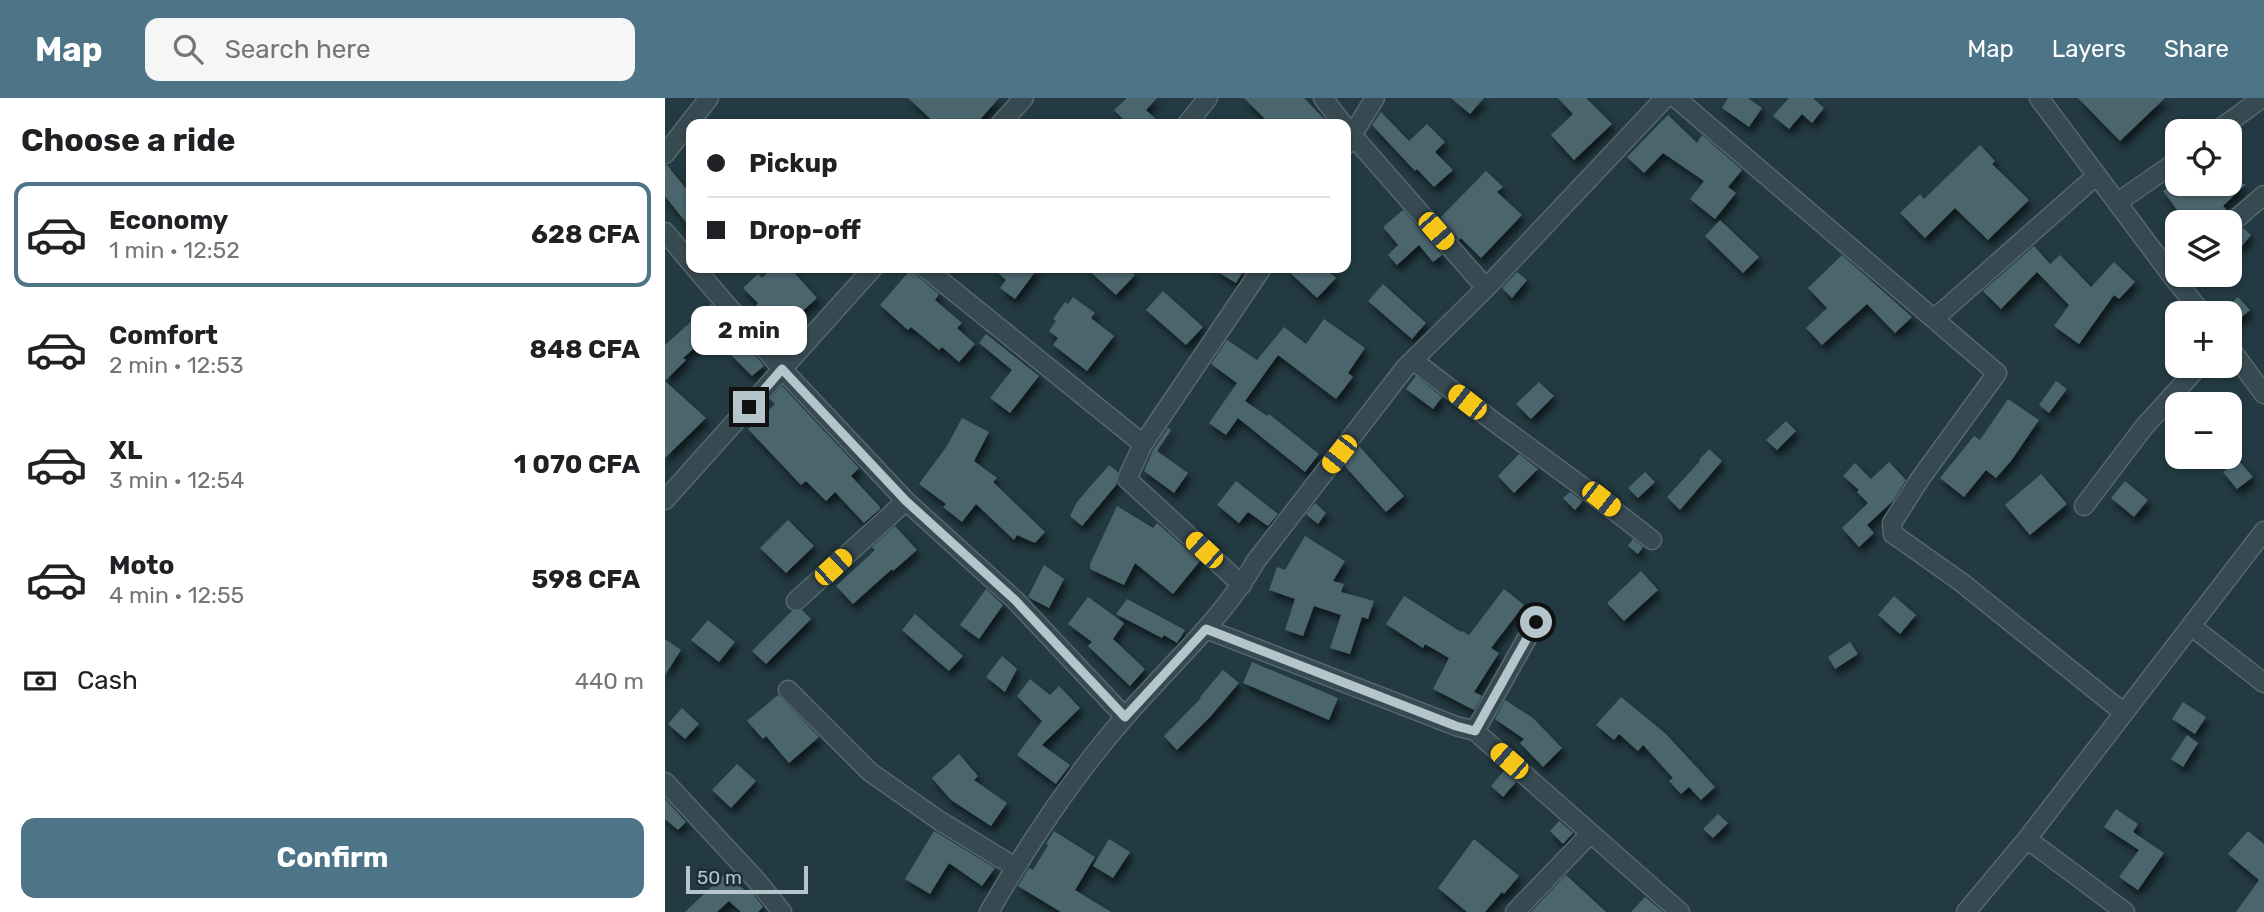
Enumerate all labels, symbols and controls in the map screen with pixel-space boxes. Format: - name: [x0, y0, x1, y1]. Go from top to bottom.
- search box: [145, 18, 635, 81]
- text: Map: [35, 30, 103, 69]
- icon: search: [169, 30, 207, 68]
- text: Search here: [225, 34, 370, 65]
- text: Map: [1967, 35, 2014, 63]
- text: Layers: [2052, 35, 2126, 63]
- text: Share: [2164, 35, 2229, 63]
- map controls: [2165, 119, 2242, 469]
- button: locate: [2165, 119, 2242, 196]
- text: Choose a ride: [21, 121, 235, 159]
- text: Pickup: [749, 148, 838, 179]
- icon: car: [25, 203, 88, 266]
- text: Economy: [109, 205, 228, 236]
- car: [1415, 208, 1458, 254]
- button: layers: [2165, 210, 2242, 287]
- text: Drop-off: [749, 215, 861, 246]
- text: 628 CFA: [531, 219, 640, 250]
- text: 1 min · 12:52: [109, 236, 240, 264]
- button: +: [2165, 301, 2242, 378]
- callout: 2 min: [691, 306, 807, 354]
- text: 2 min: [718, 316, 780, 344]
- icon: car: [25, 318, 88, 381]
- text: Comfort: [109, 320, 218, 351]
- text: 848 CFA: [530, 334, 640, 365]
- text: 2 min · 12:53: [109, 351, 244, 379]
- car: [1444, 381, 1491, 423]
- route end: [733, 391, 765, 423]
- button: −: [2165, 392, 2242, 469]
- car: [1318, 431, 1361, 477]
- icon: car: [25, 433, 88, 496]
- text: XL: [109, 435, 142, 466]
- text: 1 070 CFA: [514, 449, 640, 480]
- text: 3 min · 12:54: [109, 466, 244, 494]
- car: [1578, 478, 1625, 520]
- car: [1182, 528, 1227, 572]
- car: [811, 545, 856, 589]
- icon: car: [25, 548, 88, 611]
- text: Moto: [109, 550, 174, 581]
- text: 598 CFA: [531, 564, 640, 595]
- text: 4 min · 12:55: [109, 581, 244, 609]
- route start: [1520, 606, 1552, 638]
- icon: cash: [21, 662, 59, 700]
- text: Cash: [77, 665, 138, 696]
- text: 440 m: [575, 667, 644, 695]
- car: [1487, 739, 1532, 783]
- button: Confirm: [21, 818, 644, 898]
- scale bar: [686, 863, 809, 895]
- text: 50 m: [697, 866, 742, 889]

